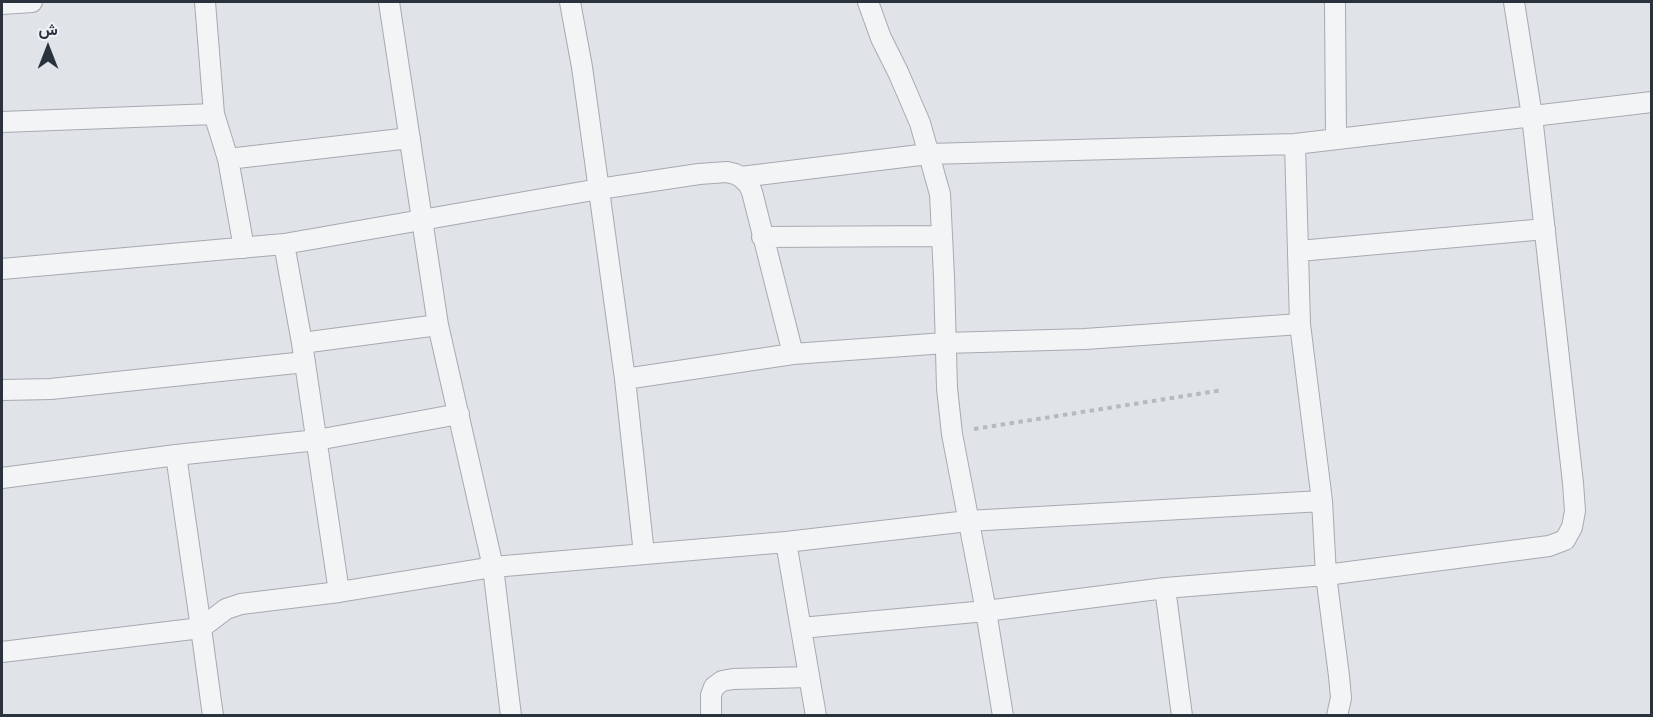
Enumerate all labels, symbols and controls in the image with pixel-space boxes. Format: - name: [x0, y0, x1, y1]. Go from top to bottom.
- north arrow: [18, 18, 78, 78]
- text: ش: [38, 20, 58, 39]

